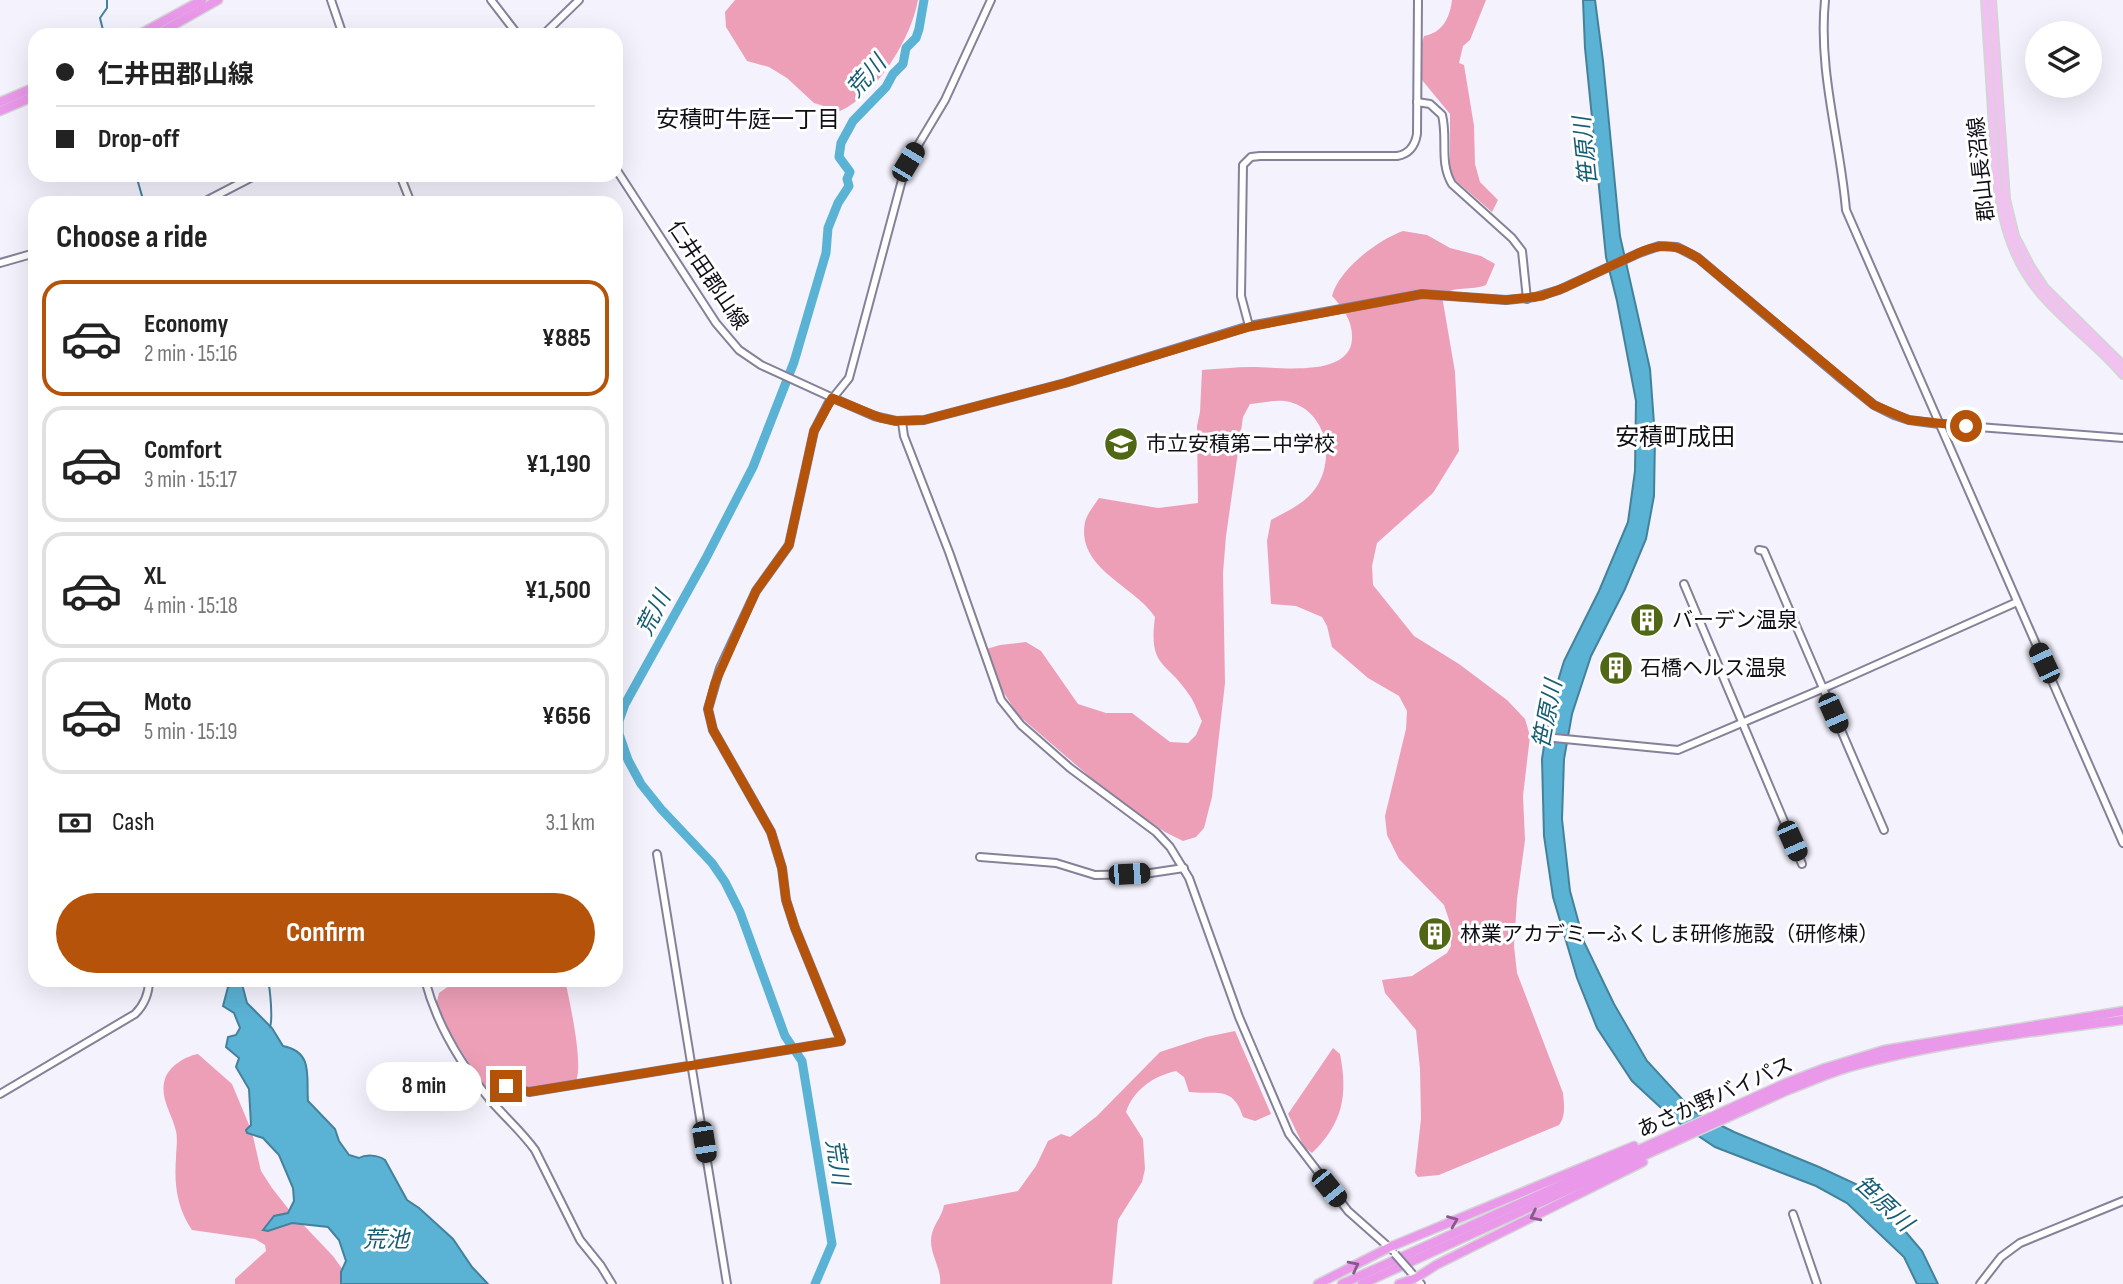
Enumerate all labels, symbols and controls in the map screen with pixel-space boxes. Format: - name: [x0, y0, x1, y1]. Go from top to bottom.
- map controls: [2025, 21, 2102, 98]
- button: layers: [2025, 21, 2102, 98]
- water label: 荒川: [841, 48, 894, 103]
- text: 仁井田郡山線: [98, 60, 254, 91]
- district label: 安積町牛庭一丁目: [656, 106, 840, 134]
- water label: 笹原川: [1568, 112, 1604, 187]
- street label: 郡山長沼線: [1964, 115, 1999, 222]
- text: Drop-off: [98, 124, 179, 155]
- car: [889, 139, 928, 185]
- street label: 仁井田郡山線: [662, 216, 753, 334]
- text: Choose a ride: [56, 218, 208, 257]
- icon: car: [60, 307, 123, 370]
- text: Economy: [144, 309, 228, 340]
- text: ¥885: [542, 323, 591, 354]
- text: 2 min · 15:16: [144, 340, 238, 368]
- route start: [1950, 410, 1982, 442]
- district label: 安積町成田: [1615, 423, 1735, 452]
- school or university icon: 市立安積第二中学校: [1102, 425, 1140, 463]
- place label: 市立安積第二中学校: [1146, 432, 1335, 457]
- icon: car: [60, 433, 123, 496]
- text: Comfort: [144, 435, 222, 466]
- text: ¥1,190: [526, 449, 591, 480]
- text: 3 min · 15:17: [144, 466, 237, 494]
- icon: car: [60, 559, 123, 622]
- text: XL: [144, 561, 166, 592]
- text: ¥1,500: [525, 575, 591, 606]
- water label: 荒川: [631, 584, 678, 640]
- text: 4 min · 15:18: [144, 592, 238, 620]
- building icon: バーデン温泉: [1628, 601, 1666, 639]
- place label: バーデン温泉: [1672, 608, 1798, 633]
- car: [2026, 640, 2063, 686]
- building icon: 石橋ヘルス温泉: [1597, 649, 1635, 687]
- place label: 石橋ヘルス温泉: [1640, 656, 1787, 681]
- water label: 笹原川: [1528, 675, 1569, 751]
- icon: car: [60, 685, 123, 748]
- text: Moto: [144, 687, 192, 718]
- car: [1815, 690, 1852, 736]
- text: ¥656: [542, 701, 591, 732]
- text: 5 min · 15:19: [144, 718, 238, 746]
- icon: cash: [56, 804, 94, 842]
- text: Cash: [112, 807, 155, 838]
- text: 3.1 km: [546, 809, 595, 837]
- car: [1774, 818, 1811, 864]
- car: [1108, 862, 1151, 886]
- button: Confirm: [56, 893, 595, 973]
- building icon: 林業アカデミーふくしま研修施設（研修棟）: [1416, 915, 1454, 953]
- place label: 林業アカデミーふくしま研修施設（研修棟）: [1460, 922, 1879, 947]
- street label: あさか野バイパス: [1634, 1052, 1797, 1143]
- callout: 8 min: [366, 1062, 482, 1110]
- route end: [490, 1070, 522, 1102]
- text: 8 min: [402, 1072, 446, 1100]
- car: [691, 1120, 718, 1164]
- water label: 荒川: [820, 1137, 855, 1190]
- car: [1308, 1165, 1351, 1211]
- water label: 笹原川: [1849, 1170, 1920, 1240]
- one-way arrow: [1530, 1208, 1542, 1222]
- one-way arrow: [1445, 1215, 1458, 1229]
- water label: 荒池: [363, 1226, 411, 1254]
- one-way arrow: [1347, 1260, 1359, 1274]

